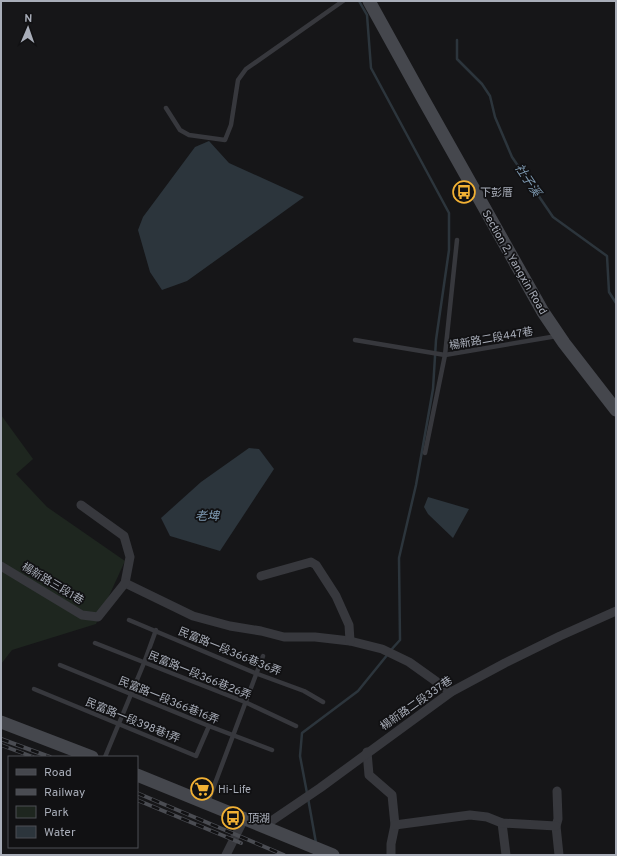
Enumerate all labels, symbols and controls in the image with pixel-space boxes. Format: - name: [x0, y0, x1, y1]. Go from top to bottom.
- north arrow: [8, 8, 48, 48]
- text: N: [24, 12, 33, 26]
- water label: 社子溪: [510, 161, 545, 202]
- bus stop icon: 下彭厝: [451, 179, 477, 205]
- place label: 下彭厝: [480, 186, 513, 200]
- street label: Section 2, Yangxin Road: [478, 208, 550, 317]
- street label: 楊新路二段447巷: [448, 325, 534, 353]
- water label: 老埤: [195, 509, 221, 525]
- street label: 楊新路三段1巷: [19, 560, 86, 608]
- street label: 民富路一段366巷36弄: [176, 625, 283, 679]
- street label: 民富路一段366巷26弄: [146, 649, 253, 703]
- street label: 民富路一段366巷16弄: [116, 674, 221, 728]
- street label: 楊新路二段337巷: [378, 674, 455, 734]
- street label: 民富路一段398巷1弄: [83, 696, 182, 746]
- legend: [8, 756, 138, 848]
- text: Road: [44, 765, 72, 781]
- supermarket icon: Hi-Life: [189, 776, 215, 802]
- place label: Hi-Life: [218, 783, 251, 797]
- text: Railway: [44, 785, 85, 801]
- text: Park: [44, 805, 69, 821]
- bus stop icon: 頂湖: [220, 805, 246, 831]
- place label: 頂湖: [248, 812, 270, 826]
- text: Water: [44, 825, 76, 841]

